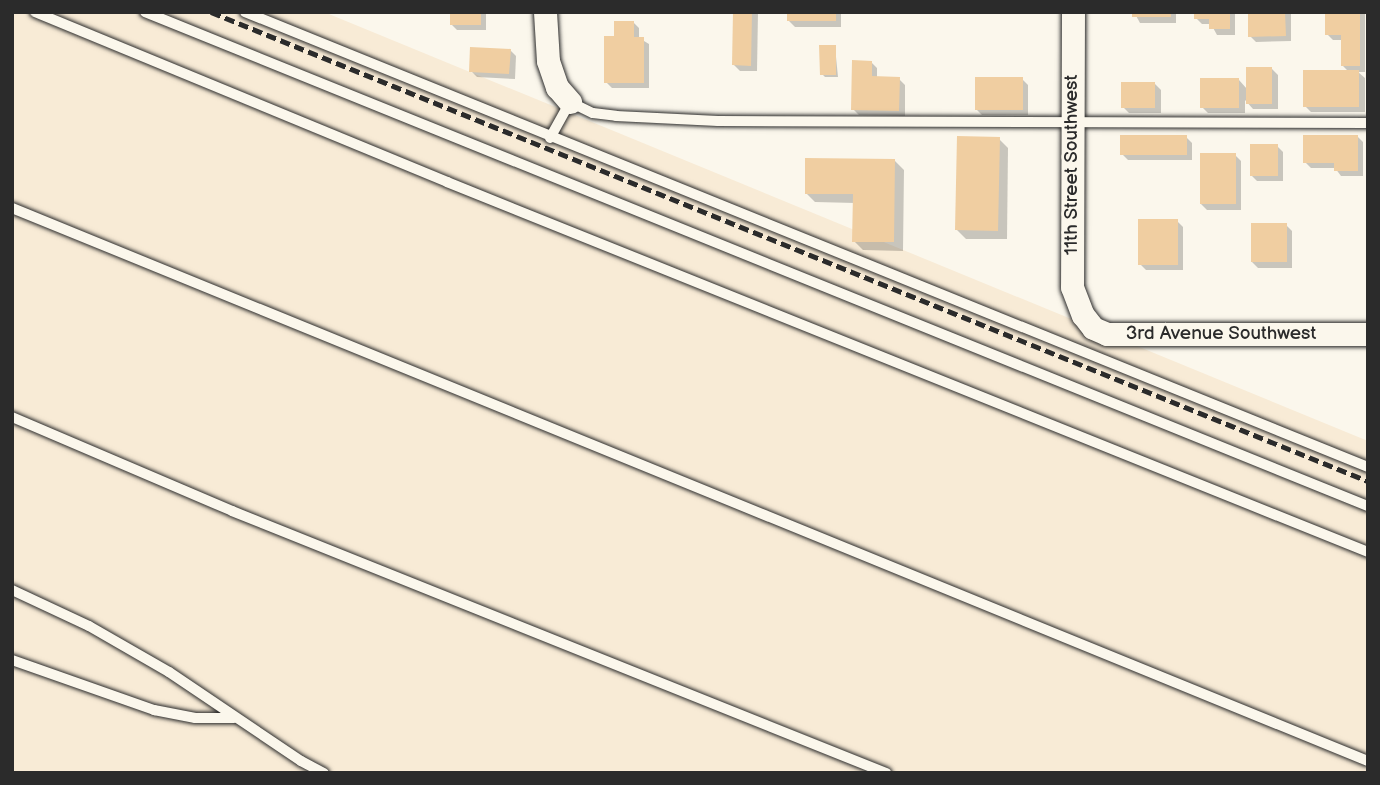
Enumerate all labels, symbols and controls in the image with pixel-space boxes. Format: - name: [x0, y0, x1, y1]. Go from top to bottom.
- street label: 11th Street Southwest: [1061, 74, 1083, 256]
- street label: 3rd Avenue Southwest: [1125, 323, 1317, 345]

